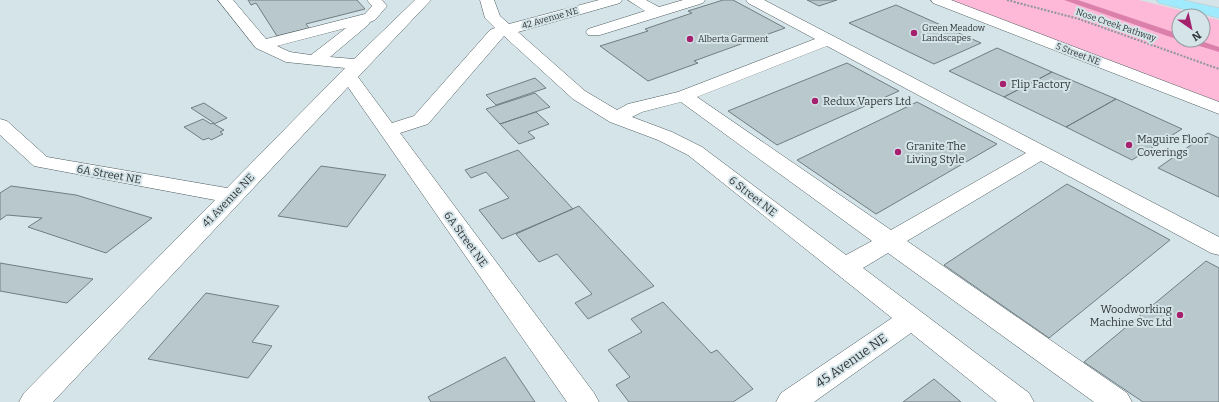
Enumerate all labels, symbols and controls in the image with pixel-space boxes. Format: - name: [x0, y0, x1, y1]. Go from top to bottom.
- street label: 42 Avenue NE: [521, 5, 579, 31]
- street label: Nose Creek Pathway: [1075, 7, 1158, 44]
- north arrow: [1171, 8, 1211, 48]
- place label: Green Meadow Landscapes: [922, 23, 986, 43]
- marker: Green Meadow Landscapes: [909, 28, 919, 38]
- text: N: [1189, 28, 1203, 44]
- marker: Alberta Garment: [685, 34, 695, 44]
- place label: Alberta Garment: [698, 34, 769, 44]
- street label: 5 Street NE: [1054, 41, 1102, 67]
- place label: Flip Factory: [1011, 78, 1071, 91]
- marker: Flip Factory: [998, 79, 1008, 89]
- place label: Redux Vapers Ltd: [823, 95, 912, 108]
- marker: Redux Vapers Ltd: [810, 96, 820, 106]
- place label: Maguire Floor Coverings: [1137, 133, 1209, 159]
- place label: Granite The Living Style: [906, 140, 966, 166]
- marker: Maguire Floor Coverings: [1124, 140, 1134, 150]
- marker: Granite The Living Style: [893, 147, 903, 157]
- street label: 6A Street NE: [76, 162, 142, 187]
- street label: 41 Avenue NE: [200, 171, 257, 230]
- street label: 6 Street NE: [726, 174, 779, 219]
- street label: 6A Street NE: [441, 209, 490, 270]
- place label: Woodworking Machine Svc Ltd: [1090, 303, 1172, 329]
- marker: Woodworking Machine Svc Ltd: [1175, 310, 1185, 320]
- street label: 45 Avenue NE: [813, 330, 890, 391]

